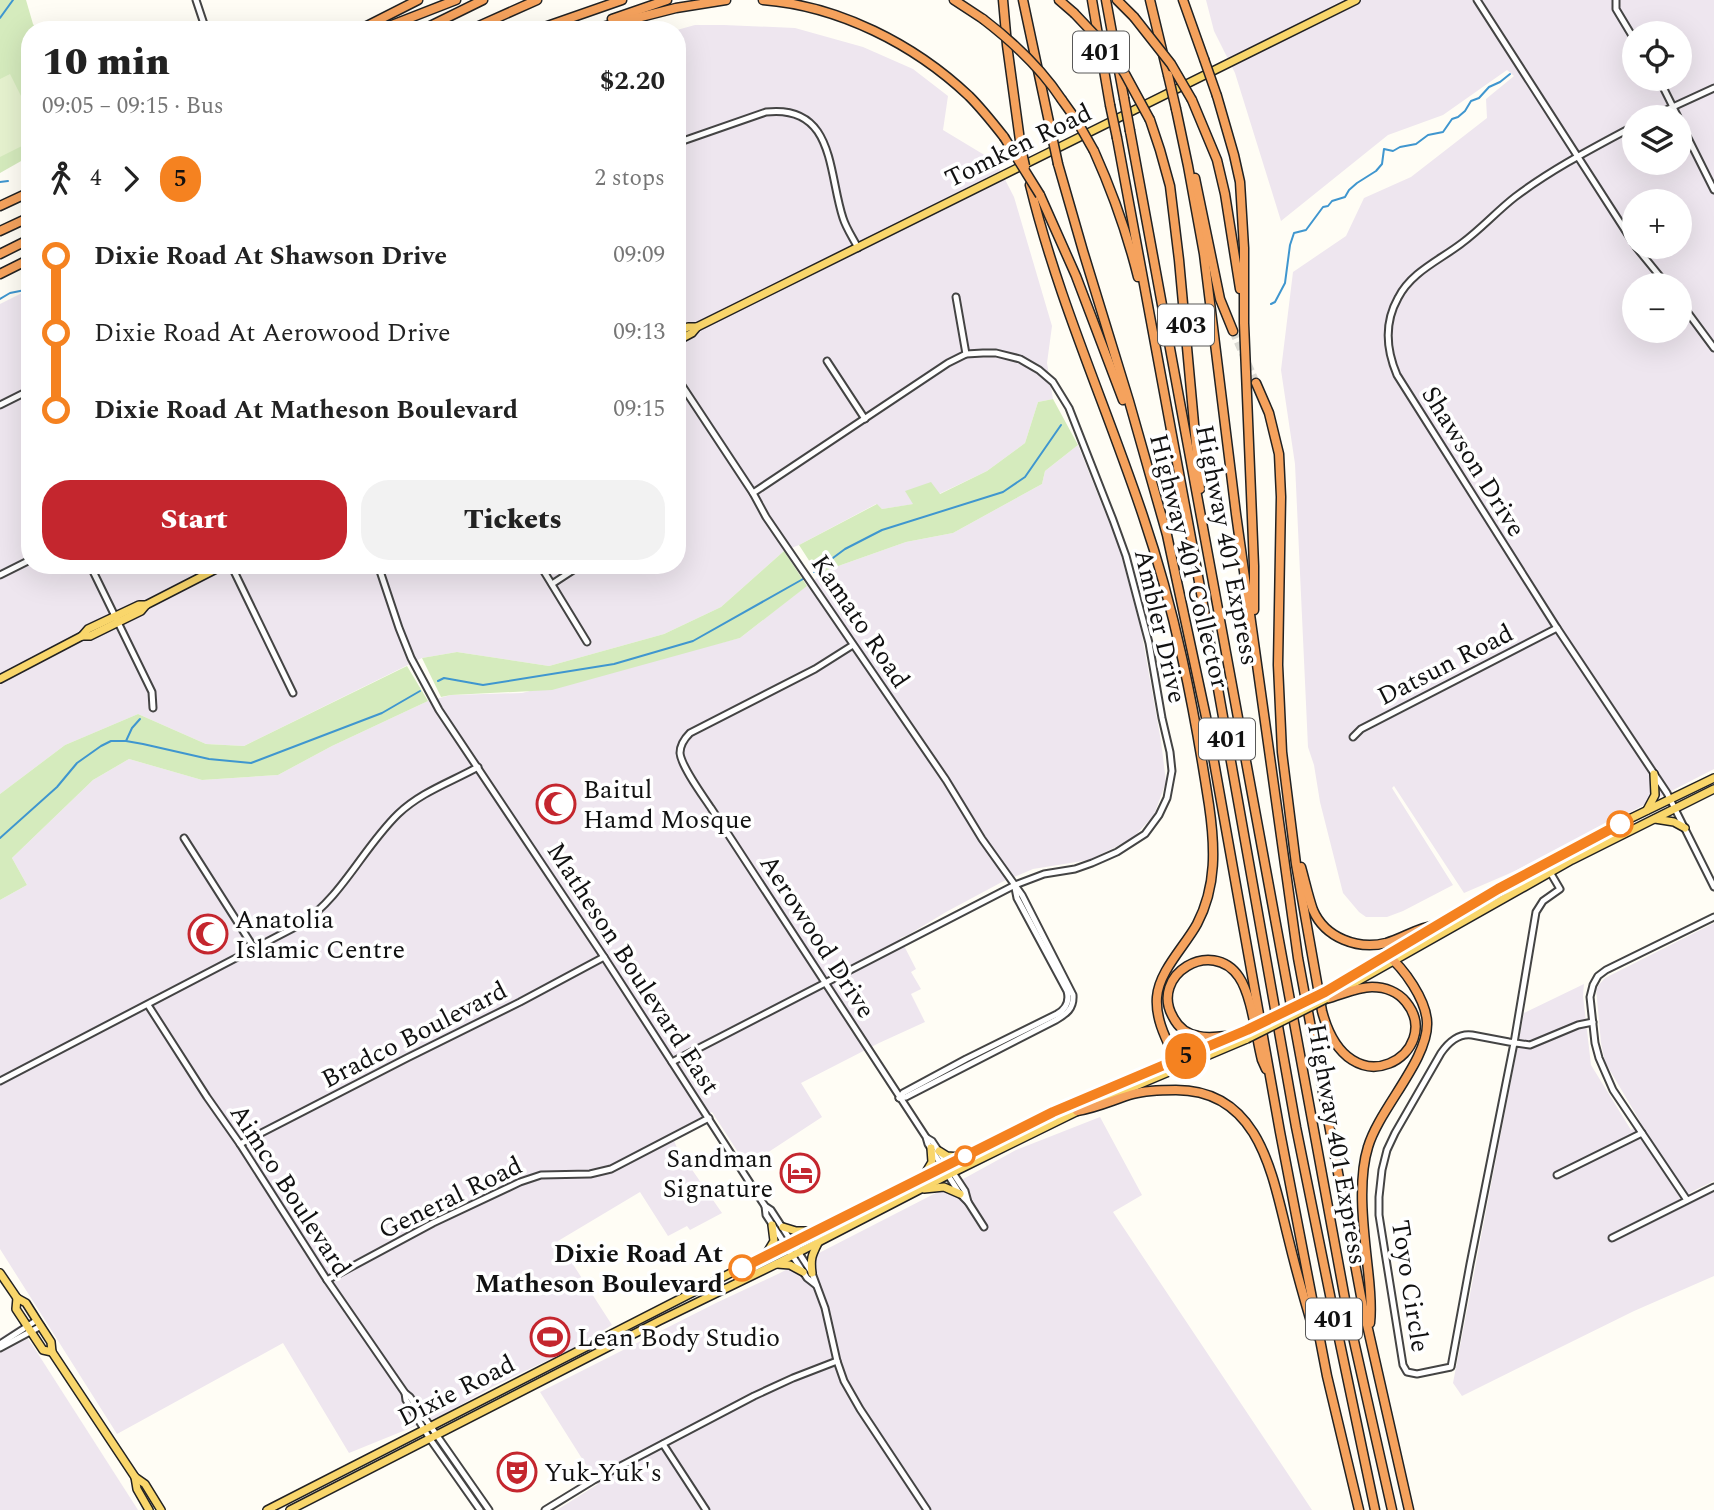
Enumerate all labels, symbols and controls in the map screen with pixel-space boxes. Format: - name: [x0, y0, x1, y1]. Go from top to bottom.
- map controls: [1622, 21, 1692, 343]
- button: locate: [1622, 21, 1692, 91]
- road number: 401: [1073, 32, 1129, 72]
- text: 10 min: [42, 34, 170, 92]
- text: $2.20: [600, 61, 665, 101]
- text: 09:05 – 09:15 · Bus: [42, 89, 224, 124]
- street label: Tomken Road: [938, 93, 1099, 199]
- button: layers: [1622, 105, 1692, 175]
- icon: walk: [42, 160, 80, 198]
- icon: forward: [112, 160, 150, 198]
- text: 4: [90, 161, 102, 196]
- text: 5: [174, 161, 187, 197]
- text: 2 stops: [595, 161, 665, 196]
- button: +: [1622, 189, 1692, 259]
- text: Dixie Road At Shawson Drive: [94, 236, 447, 276]
- text: 09:09: [613, 238, 665, 273]
- button: −: [1622, 273, 1692, 343]
- road number: 403: [1158, 304, 1214, 346]
- text: Dixie Road At Aerowood Drive: [94, 313, 451, 353]
- text: 09:13: [613, 315, 665, 350]
- street label: Shawson Drive: [1411, 378, 1536, 545]
- text: Dixie Road At Matheson Boulevard: [94, 390, 518, 430]
- text: 09:15: [613, 392, 665, 427]
- street label: Highway 401 Express: [1184, 421, 1270, 669]
- street label: Highway 401 Collector: [1138, 430, 1240, 693]
- button: Start: [42, 480, 347, 560]
- button: Tickets: [361, 480, 665, 560]
- street label: Ambler Drive: [1123, 545, 1197, 707]
- street label: Kamato Road: [800, 546, 920, 697]
- street label: Datsun Road: [1370, 613, 1521, 716]
- road number: 401: [1199, 718, 1255, 760]
- place label: Baitul Hamd Mosque: [583, 770, 752, 840]
- mosque icon: Baitul Hamd Mosque: [535, 783, 577, 825]
- unlabelled marker: [1607, 811, 1633, 837]
- street label: Matheson Boulevard East: [536, 834, 730, 1103]
- street label: Aerowood Drive: [749, 847, 885, 1027]
- place label: Anatolia Islamic Centre: [235, 900, 405, 970]
- mosque icon: Anatolia Islamic Centre: [187, 913, 229, 955]
- street label: Bradco Boulevard: [314, 971, 515, 1099]
- street label: Highway 401 Express: [1296, 1020, 1378, 1268]
- line badge: 5: [1163, 1033, 1209, 1079]
- text: 5: [1179, 1038, 1193, 1074]
- street label: Aimco Boulevard: [219, 1096, 361, 1285]
- place label: Sandman Signature: [663, 1139, 773, 1209]
- street label: General Road: [371, 1146, 529, 1250]
- unlabelled marker: [955, 1146, 975, 1166]
- hotel icon: Sandman Signature: [779, 1152, 821, 1194]
- street label: Toyo Circle: [1380, 1217, 1440, 1355]
- place label: Dixie Road At Matheson Boulevard: [475, 1234, 723, 1304]
- marker: Dixie Road At Matheson Boulevard: [729, 1255, 755, 1281]
- road number: 401: [1306, 1298, 1362, 1339]
- sports icon: Lean Body Studio: [529, 1316, 571, 1358]
- place label: Lean Body Studio: [577, 1318, 780, 1358]
- street label: Dixie Road: [391, 1344, 522, 1438]
- theatre icon: Yuk-Yuk's: [496, 1451, 538, 1493]
- place label: Yuk-Yuk's: [544, 1453, 662, 1493]

